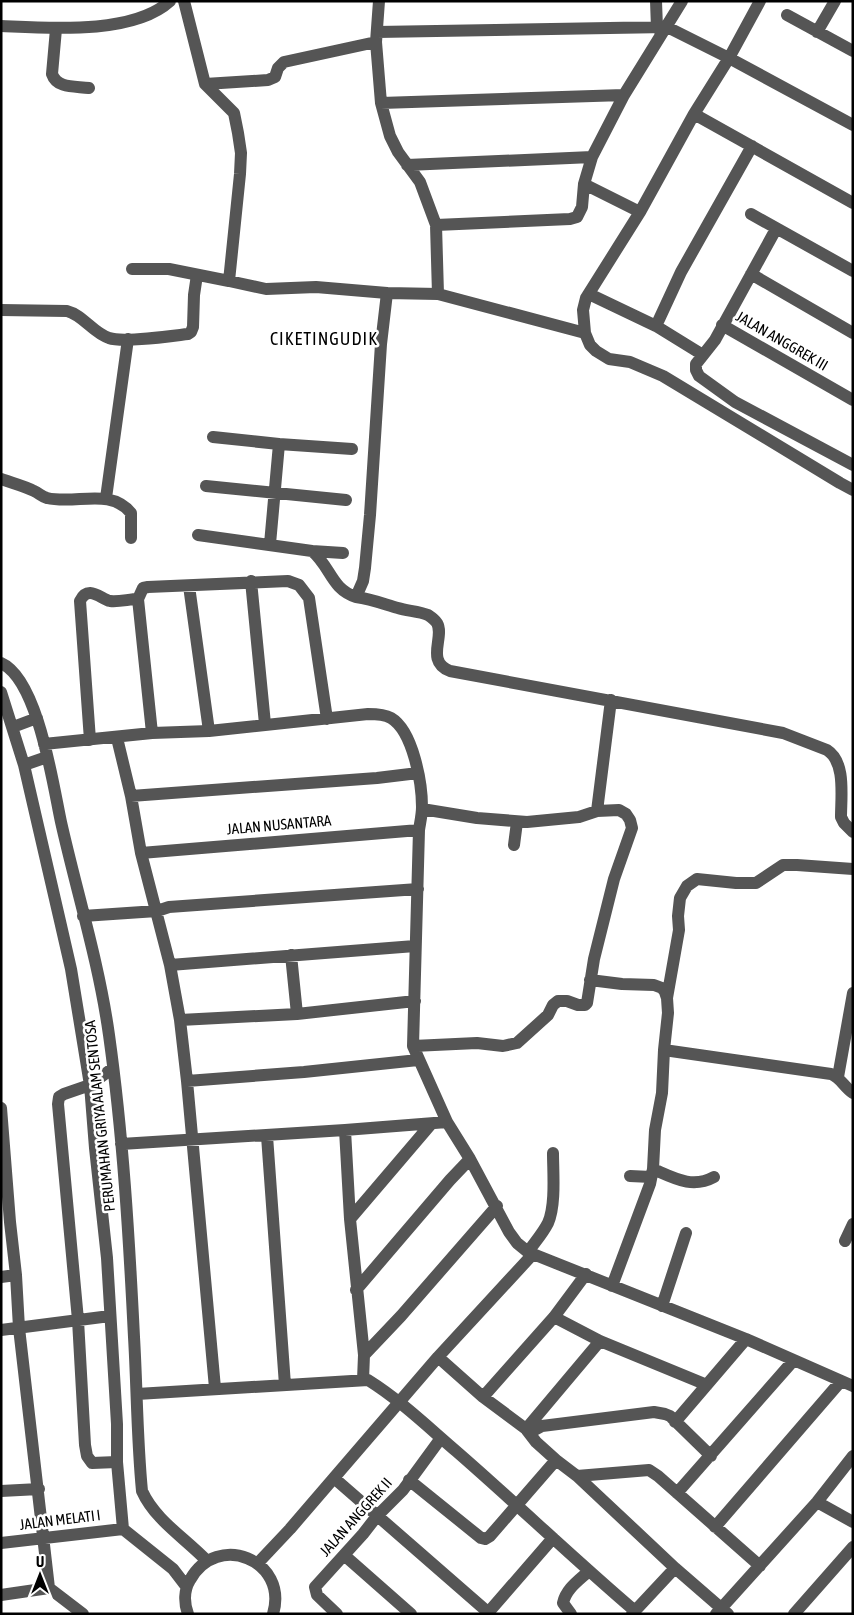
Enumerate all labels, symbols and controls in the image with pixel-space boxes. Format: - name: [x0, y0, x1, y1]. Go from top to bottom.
- street label: JALAN ANGGREK III: [733, 307, 831, 374]
- district label: CIKETINGUDIK: [270, 328, 378, 349]
- street label: JALAN NUSANTARA: [226, 811, 332, 838]
- street label: PERUMAHAN GRIYA ALAM SENTOSA: [81, 1019, 118, 1212]
- street label: JALAN ANGGREK II: [316, 1474, 395, 1559]
- street label: JALAN MELATI I: [18, 1506, 101, 1533]
- north arrow: [15, 1550, 65, 1600]
- text: U: [36, 1554, 44, 1570]

